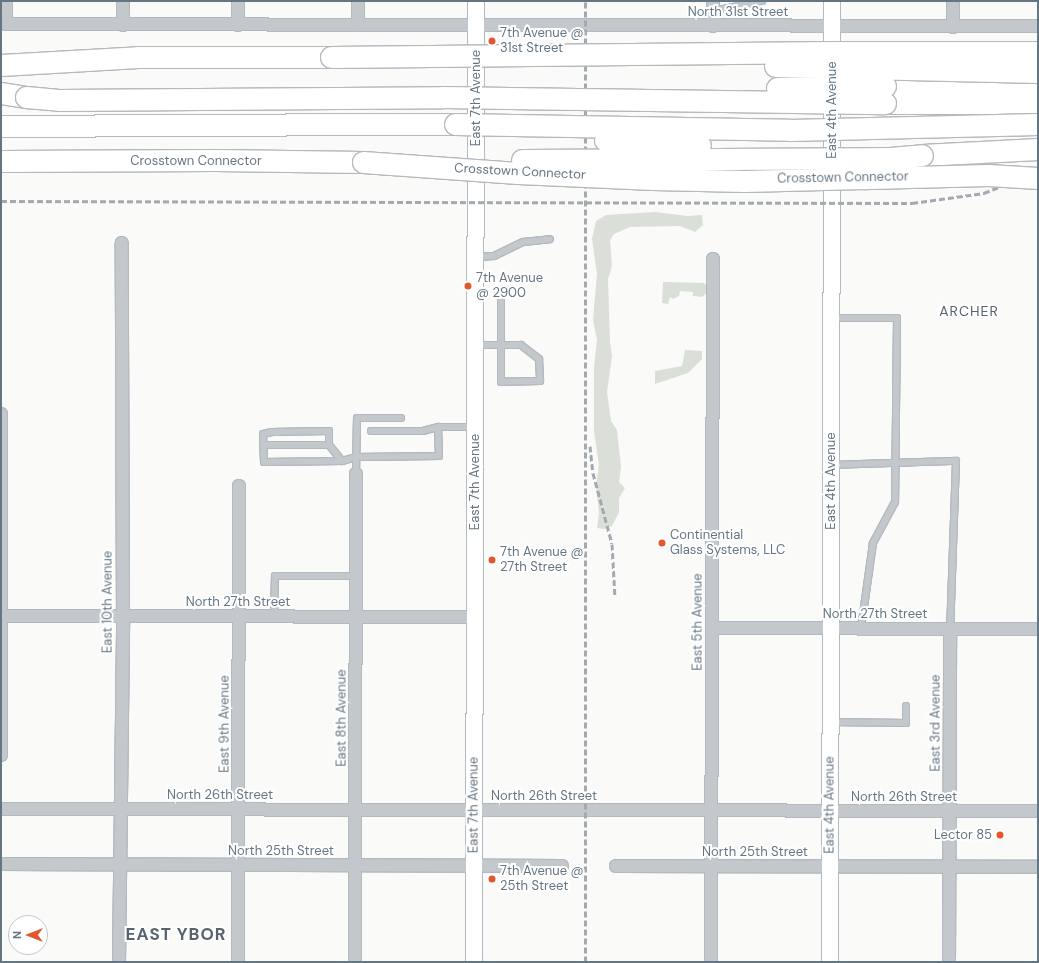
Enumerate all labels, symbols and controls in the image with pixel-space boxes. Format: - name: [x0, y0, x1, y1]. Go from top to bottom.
- street label: North 31st Street: [688, 4, 788, 20]
- place label: 7th Avenue @ 31st Street: [500, 26, 584, 57]
- marker: 7th Avenue @ 31st Street: [487, 36, 497, 46]
- street label: East 7th Avenue: [468, 50, 484, 146]
- street label: East 4th Avenue: [824, 61, 840, 159]
- street label: Crosstown Connector: [130, 153, 262, 169]
- street label: Crosstown Connector: [454, 161, 586, 183]
- street label: Crosstown Connector: [777, 169, 909, 187]
- place label: 7th Avenue @ 2900: [476, 271, 543, 302]
- marker: 7th Avenue @ 2900: [463, 281, 473, 291]
- district label: ARCHER: [939, 303, 999, 319]
- street label: East 4th Avenue: [823, 432, 839, 530]
- street label: East 7th Avenue: [467, 434, 483, 530]
- place label: Continential Glass Systems, LLC: [670, 528, 785, 559]
- marker: Continential Glass Systems, LLC: [657, 538, 667, 548]
- place label: 7th Avenue @ 27th Street: [500, 545, 584, 576]
- street label: East 10th Avenue: [100, 551, 116, 653]
- marker: 7th Avenue @ 27th Street: [487, 555, 497, 565]
- street label: East 5th Avenue: [690, 573, 706, 671]
- street label: North 27th Street: [186, 594, 290, 610]
- street label: North 27th Street: [823, 606, 927, 622]
- street label: East 8th Avenue: [334, 669, 350, 767]
- street label: East 3rd Avenue: [928, 674, 944, 772]
- street label: East 9th Avenue: [217, 675, 233, 773]
- street label: East 4th Avenue: [822, 756, 838, 854]
- street label: East 7th Avenue: [466, 757, 482, 853]
- street label: North 26th Street: [167, 787, 273, 803]
- street label: North 26th Street: [491, 788, 597, 804]
- street label: North 26th Street: [851, 789, 957, 805]
- place label: Lector 85: [934, 827, 992, 843]
- marker: Lector 85: [995, 830, 1005, 840]
- street label: North 25th Street: [228, 843, 334, 859]
- street label: North 25th Street: [702, 844, 808, 860]
- place label: 7th Avenue @ 25th Street: [500, 864, 584, 895]
- marker: 7th Avenue @ 25th Street: [487, 874, 497, 884]
- north arrow: [8, 915, 48, 955]
- district label: EAST YBOR: [126, 925, 226, 945]
- text: N: [10, 931, 24, 939]

